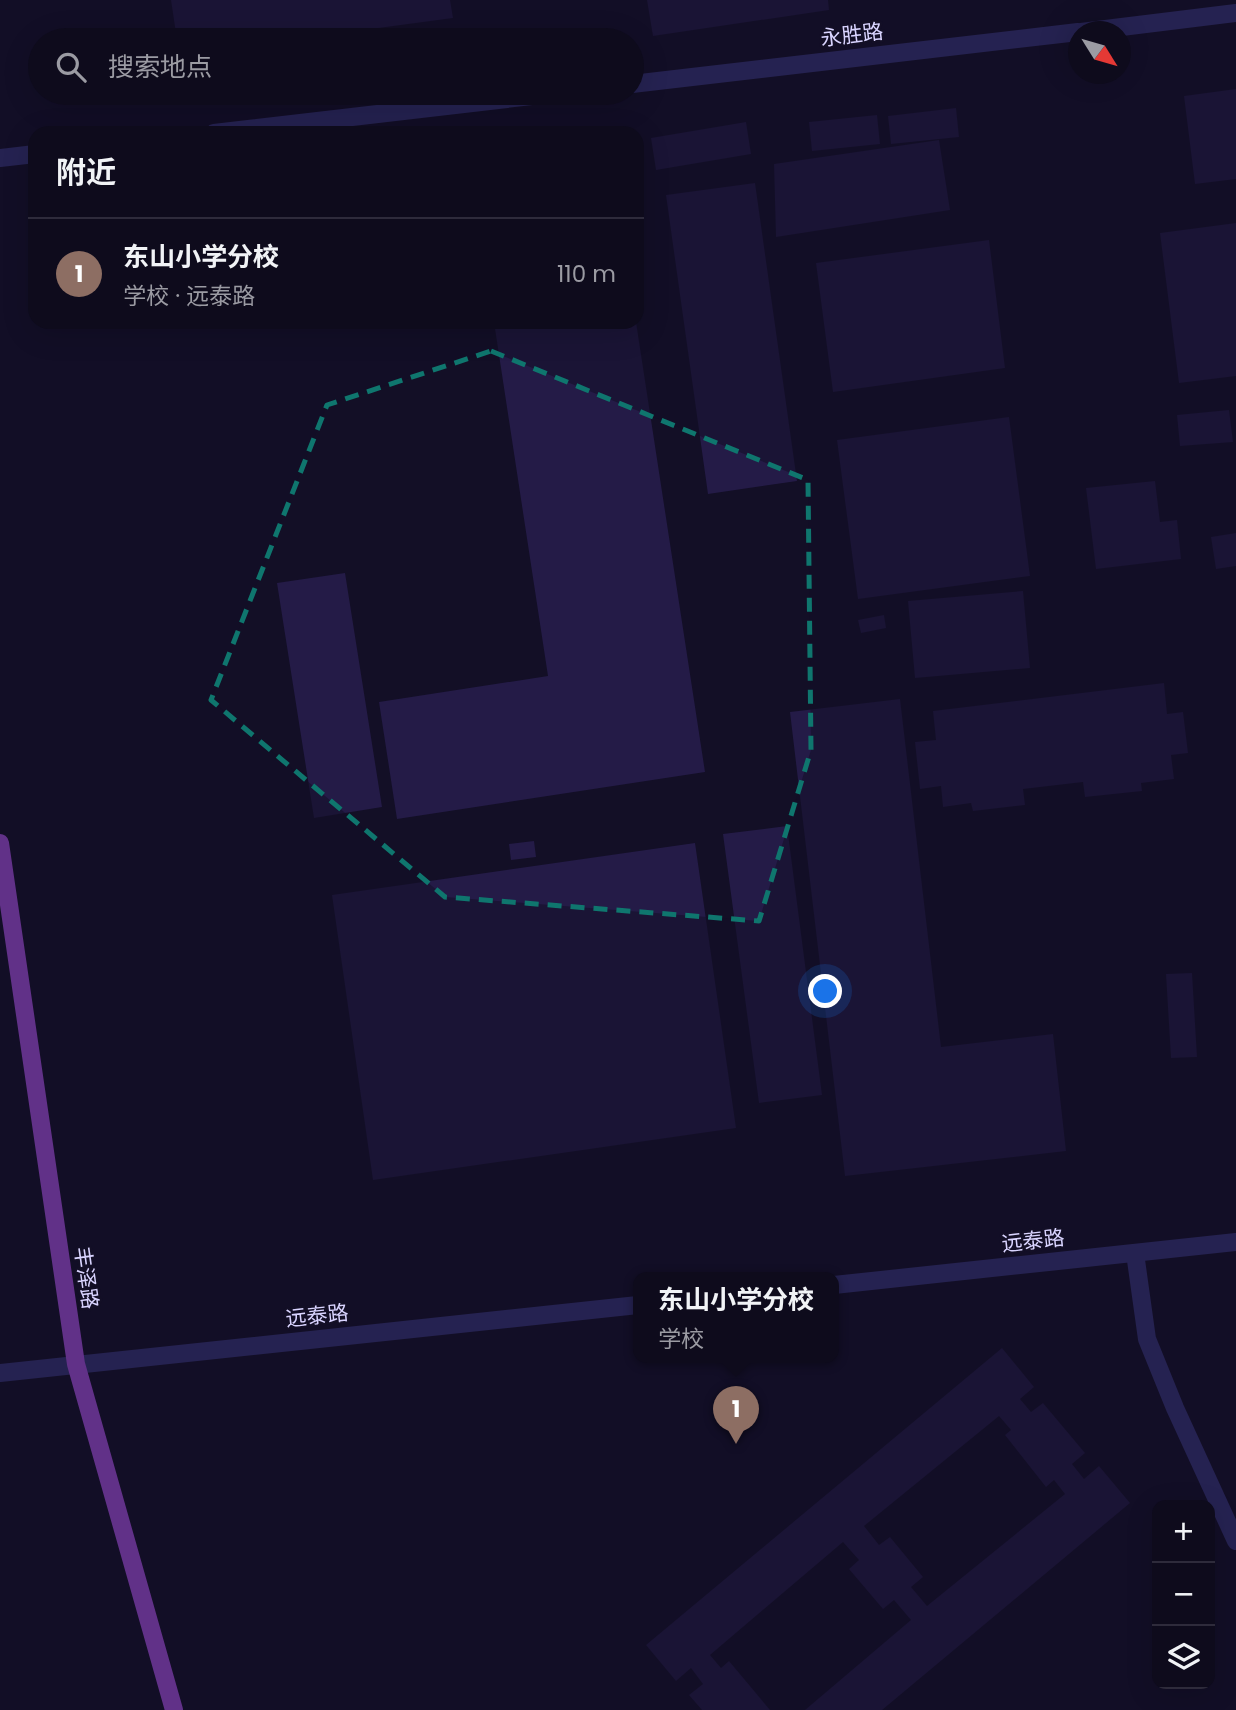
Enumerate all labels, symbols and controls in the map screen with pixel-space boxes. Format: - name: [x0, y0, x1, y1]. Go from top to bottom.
- street label: 永胜路: [819, 16, 885, 53]
- north arrow: [1068, 21, 1131, 84]
- search box: [28, 28, 644, 105]
- icon: search: [52, 48, 90, 86]
- text: 搜索地点: [108, 49, 212, 85]
- text: 附近: [56, 151, 116, 194]
- text: 东山小学分校: [123, 239, 279, 275]
- text: 1: [75, 258, 83, 290]
- text: 110 m: [557, 258, 616, 290]
- text: 学校 · 远泰路: [123, 280, 255, 312]
- your location: [808, 974, 842, 1008]
- street label: 远泰路: [1000, 1223, 1066, 1258]
- street label: 丰泽路: [68, 1245, 105, 1311]
- popup: [633, 1272, 839, 1363]
- text: 东山小学分校: [658, 1282, 814, 1318]
- street label: 远泰路: [284, 1298, 350, 1333]
- text: 学校: [658, 1323, 704, 1355]
- pin: 1: [713, 1386, 759, 1444]
- map controls: [1152, 1500, 1215, 1689]
- button: +: [1152, 1500, 1215, 1563]
- button: −: [1152, 1563, 1215, 1626]
- button: layers: [1152, 1626, 1215, 1689]

